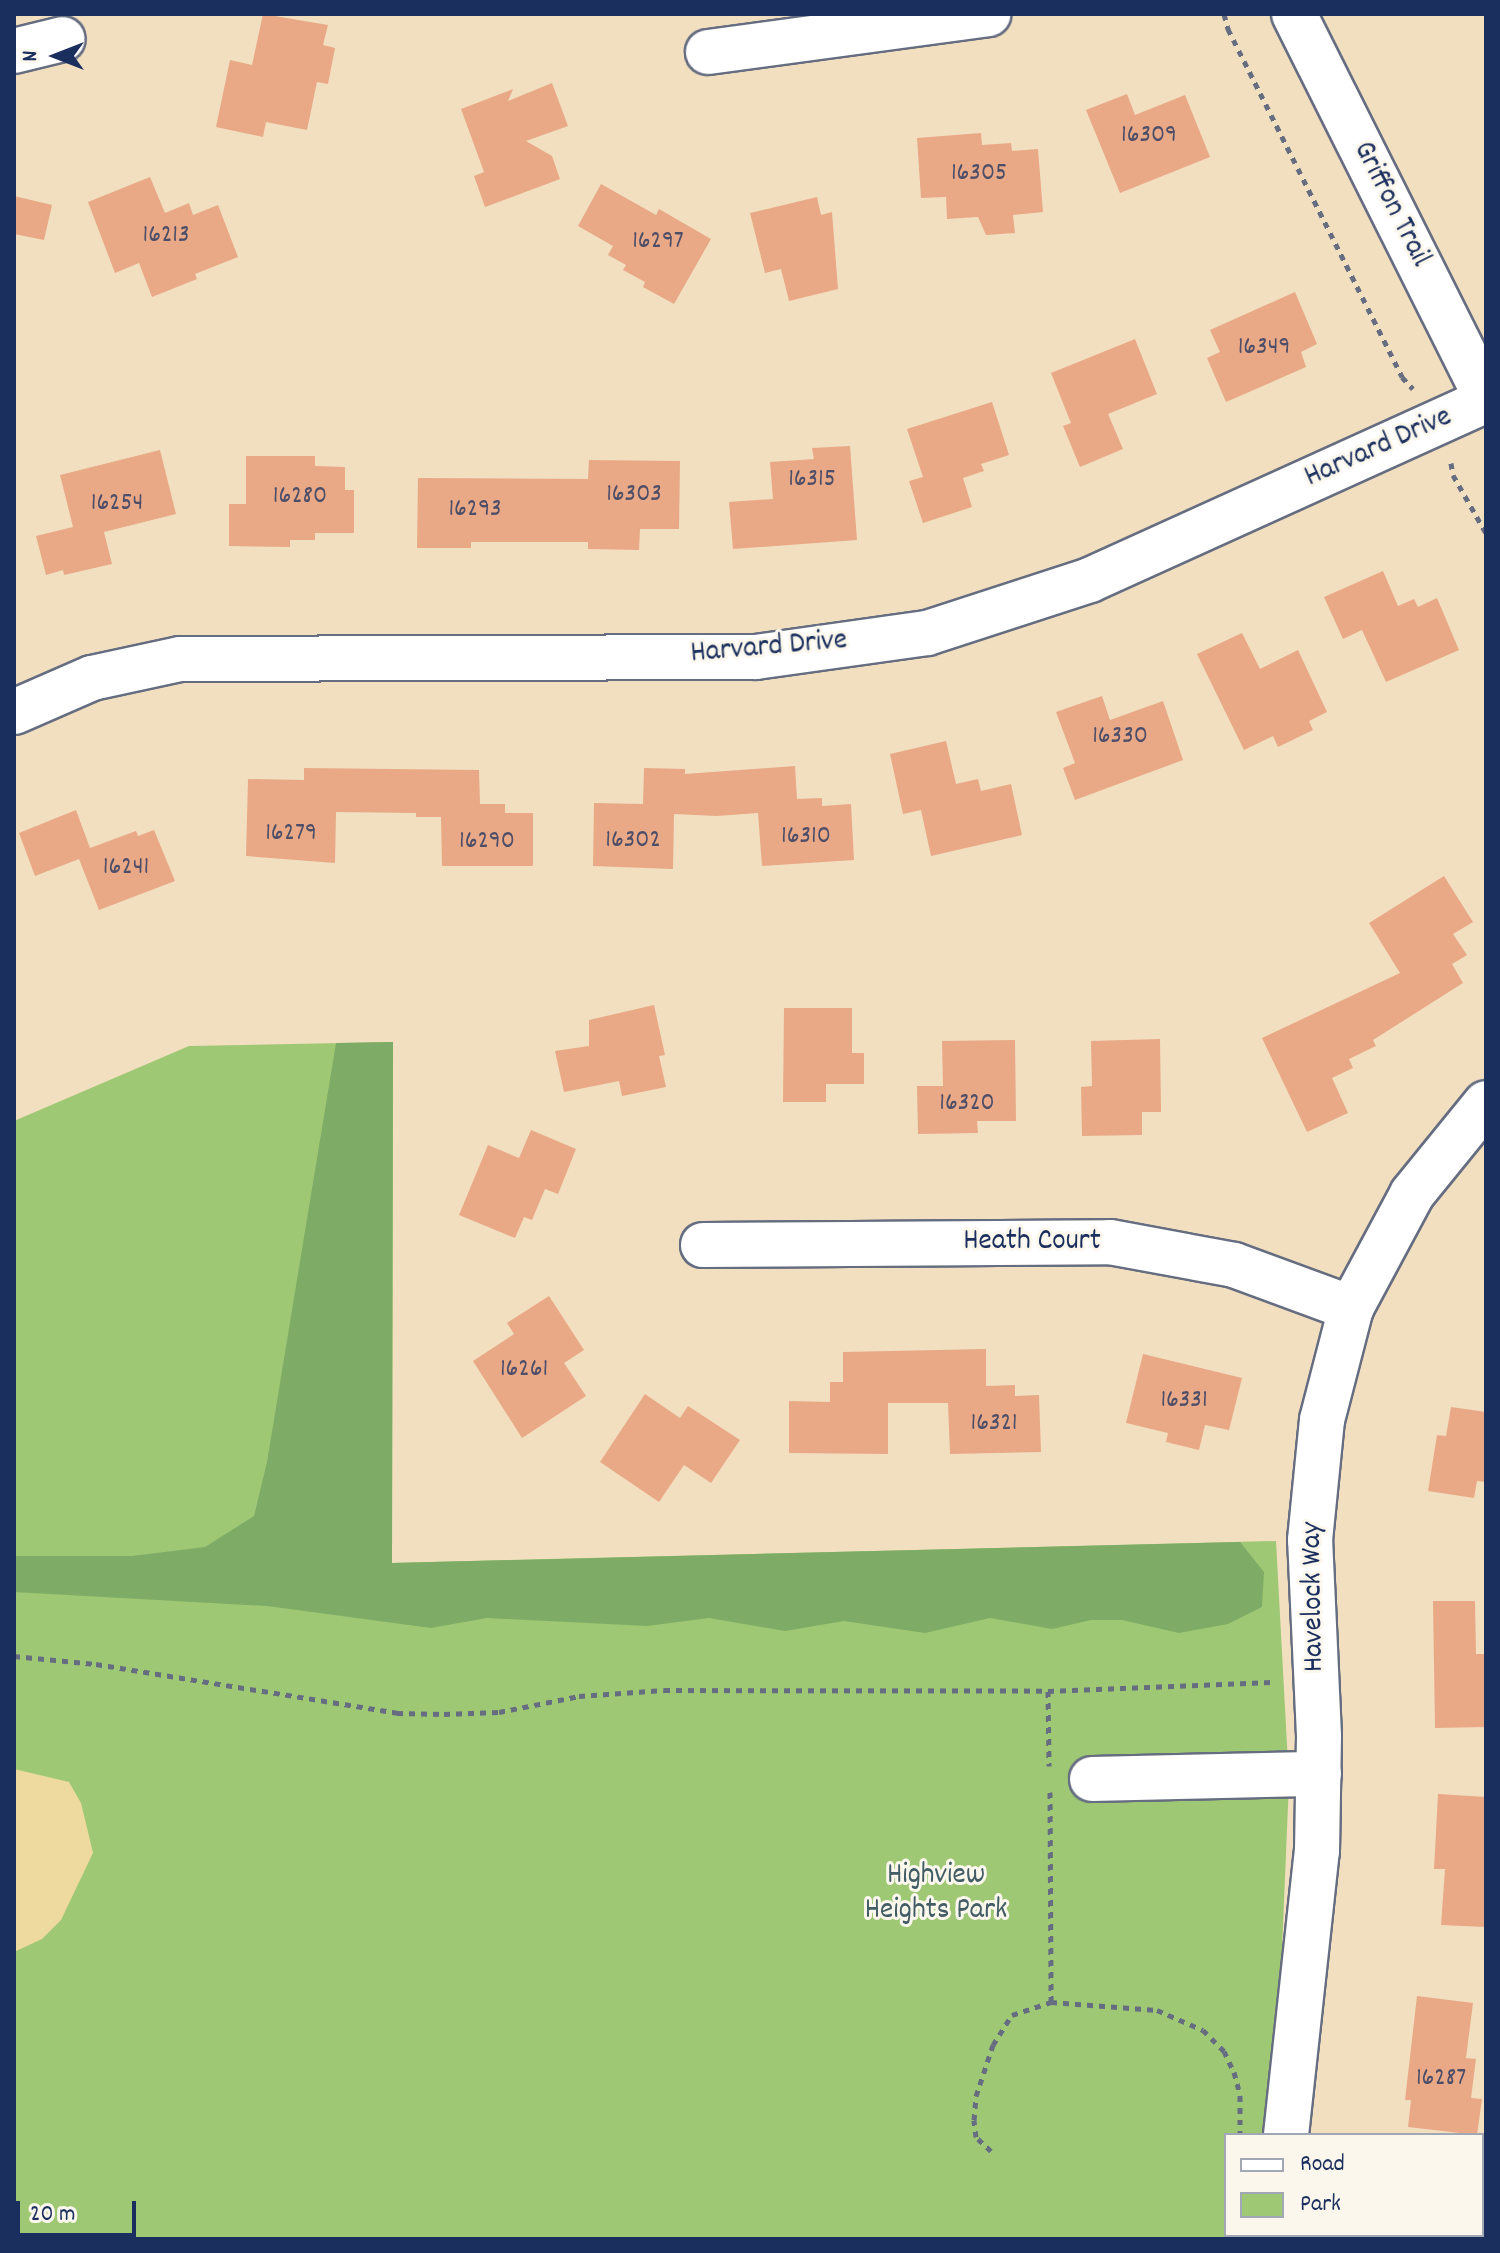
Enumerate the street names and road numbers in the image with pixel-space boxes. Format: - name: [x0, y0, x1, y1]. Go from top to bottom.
- street label: Griffon Trail: [1343, 136, 1437, 274]
- street label: Harvard Drive: [1300, 401, 1458, 497]
- street label: Harvard Drive: [689, 624, 849, 674]
- street label: Heath Court: [963, 1225, 1101, 1261]
- street label: Havelock Way: [1296, 1522, 1334, 1672]

